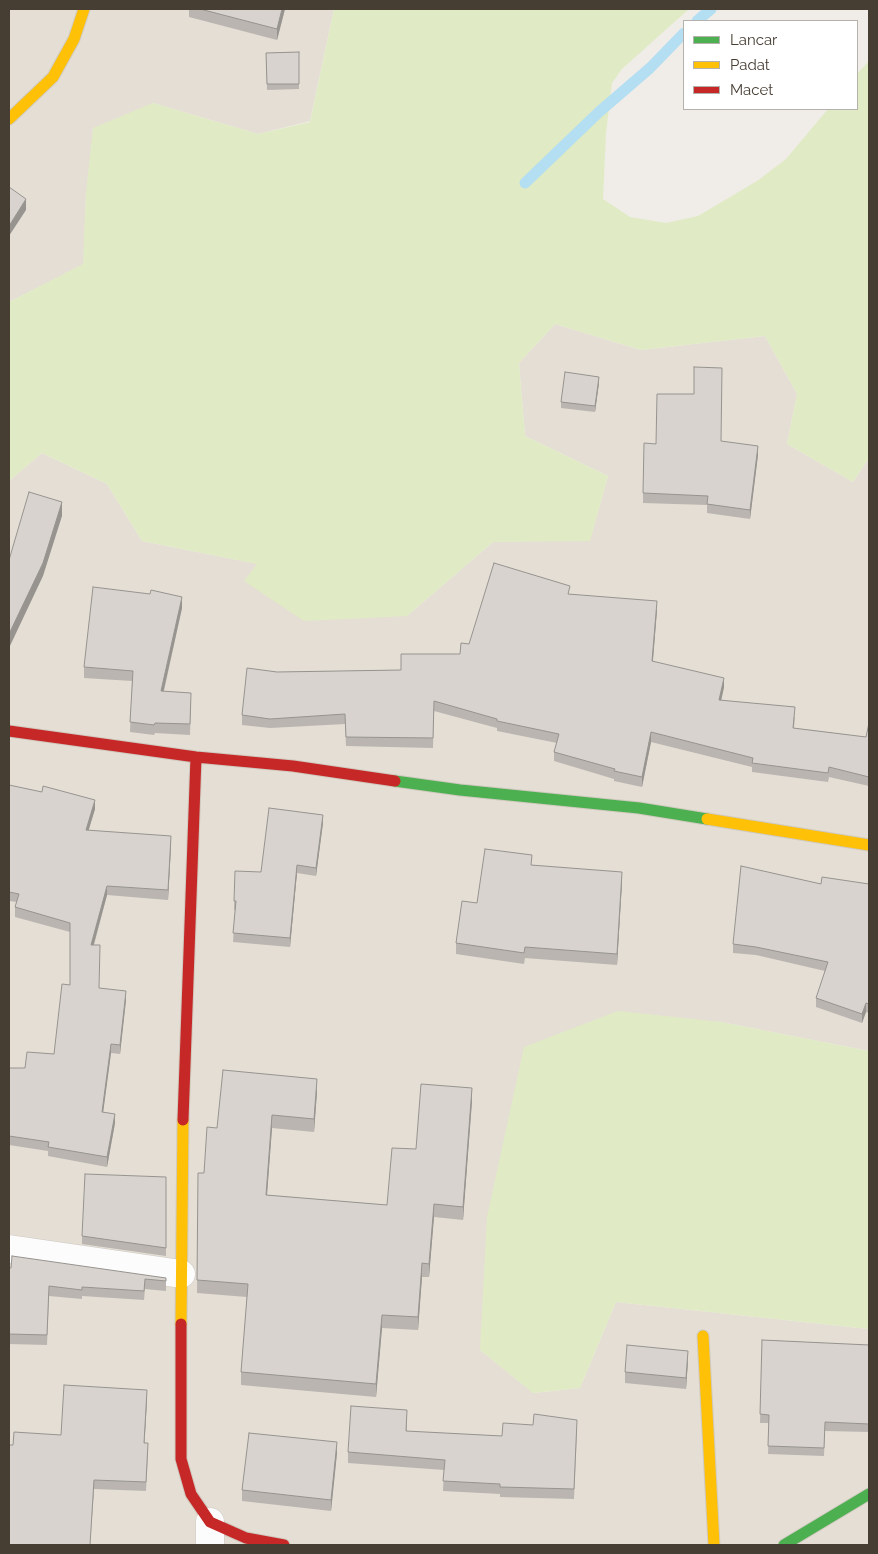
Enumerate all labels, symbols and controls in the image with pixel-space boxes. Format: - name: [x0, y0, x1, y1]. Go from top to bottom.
- legend: [683, 20, 858, 110]
- text: Lancar: [730, 31, 777, 49]
- text: Padat: [730, 56, 770, 74]
- text: Macet: [730, 81, 773, 99]

